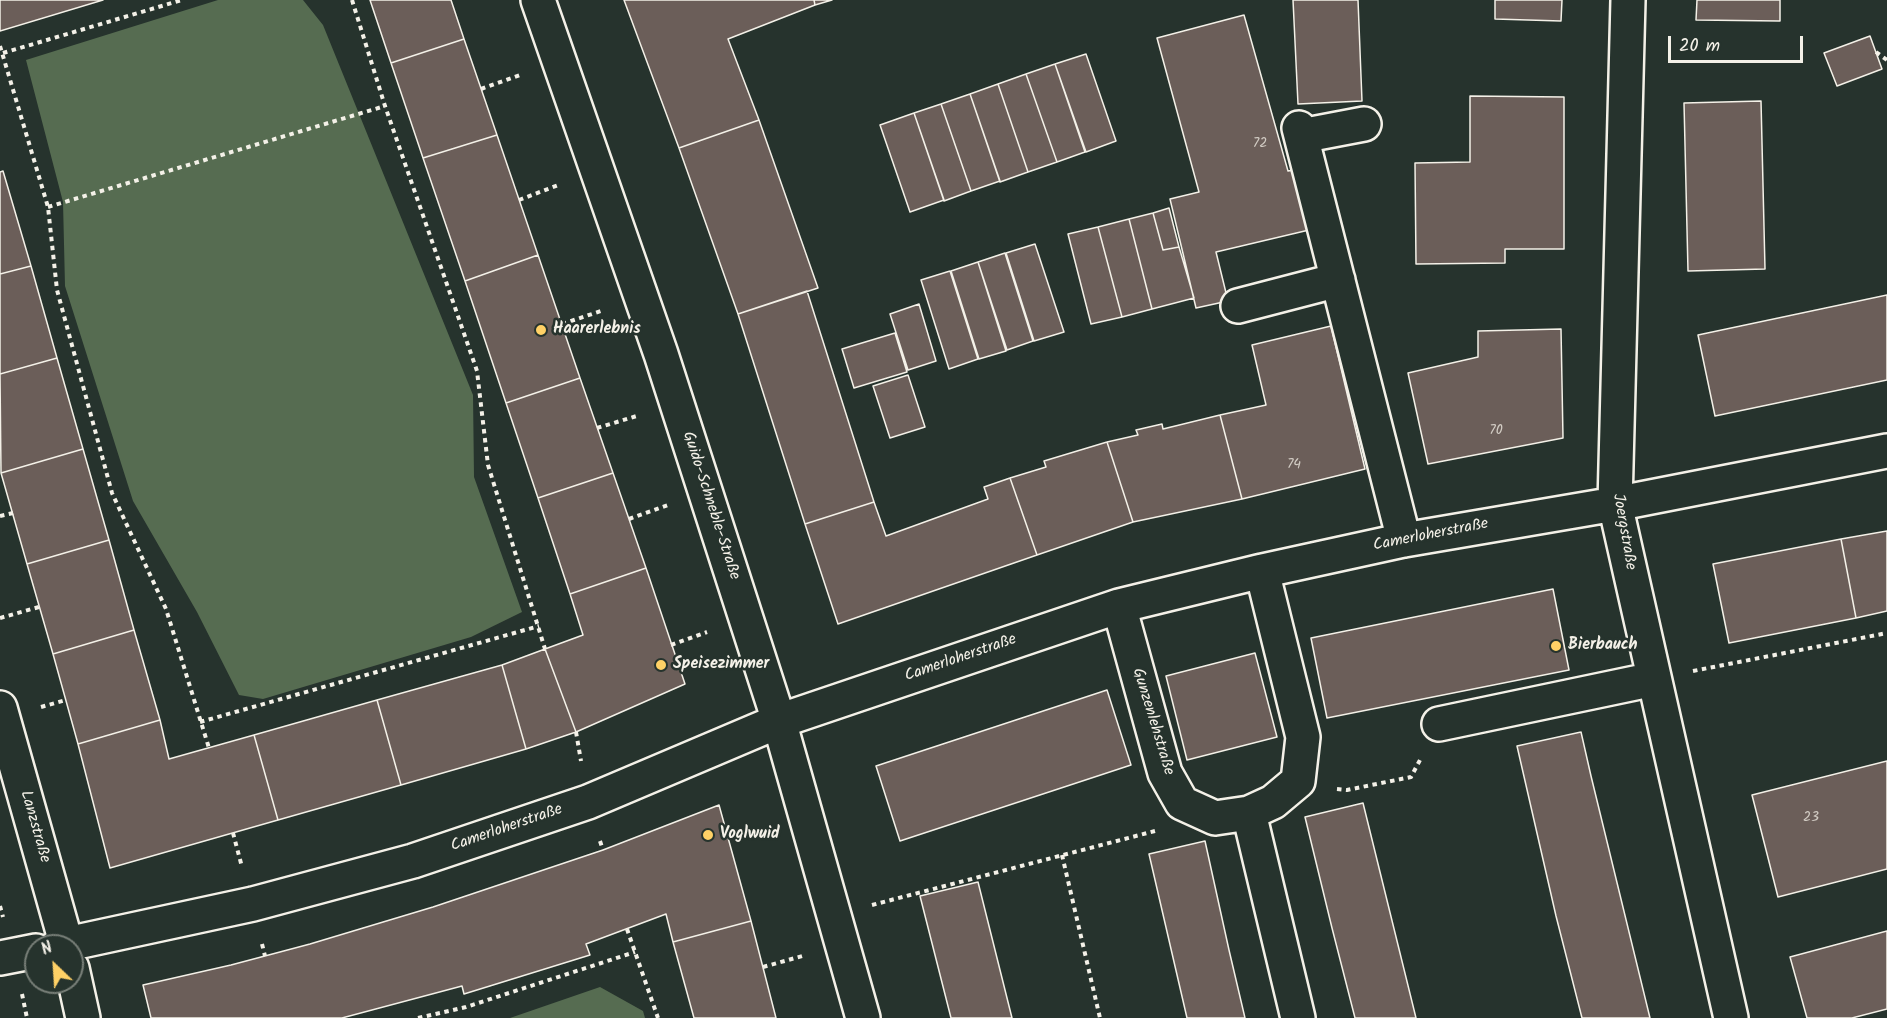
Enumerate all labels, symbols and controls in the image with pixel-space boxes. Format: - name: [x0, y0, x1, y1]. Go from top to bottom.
- scale bar: [1671, 24, 1806, 62]
- text: 20 m: [1679, 32, 1720, 61]
- house number: 72: [1253, 137, 1267, 153]
- place label: Haarerlebnis: [553, 320, 641, 340]
- marker: Haarerlebnis: [534, 323, 548, 337]
- house number: 70: [1489, 424, 1503, 440]
- street label: Guido-Schneble-Straße: [677, 429, 743, 583]
- house number: 74: [1287, 458, 1301, 474]
- street label: Joergstraße: [1607, 492, 1639, 572]
- street label: Camerloherstraße: [1372, 515, 1490, 557]
- street label: Camerloherstraße: [903, 631, 1019, 687]
- place label: Bierbauch: [1568, 636, 1638, 656]
- marker: Bierbauch: [1549, 639, 1563, 653]
- place label: Speisezimmer: [673, 655, 769, 675]
- marker: Speisezimmer: [654, 658, 668, 672]
- street label: Gunzenlehstraße: [1127, 666, 1177, 778]
- street label: Lanzstraße: [15, 789, 53, 865]
- street label: Camerloherstraße: [449, 801, 565, 857]
- house number: 23: [1803, 811, 1819, 827]
- place label: Voglwuid: [720, 825, 780, 845]
- marker: Voglwuid: [701, 828, 715, 842]
- north arrow: [24, 934, 84, 994]
- text: N: [37, 936, 57, 963]

